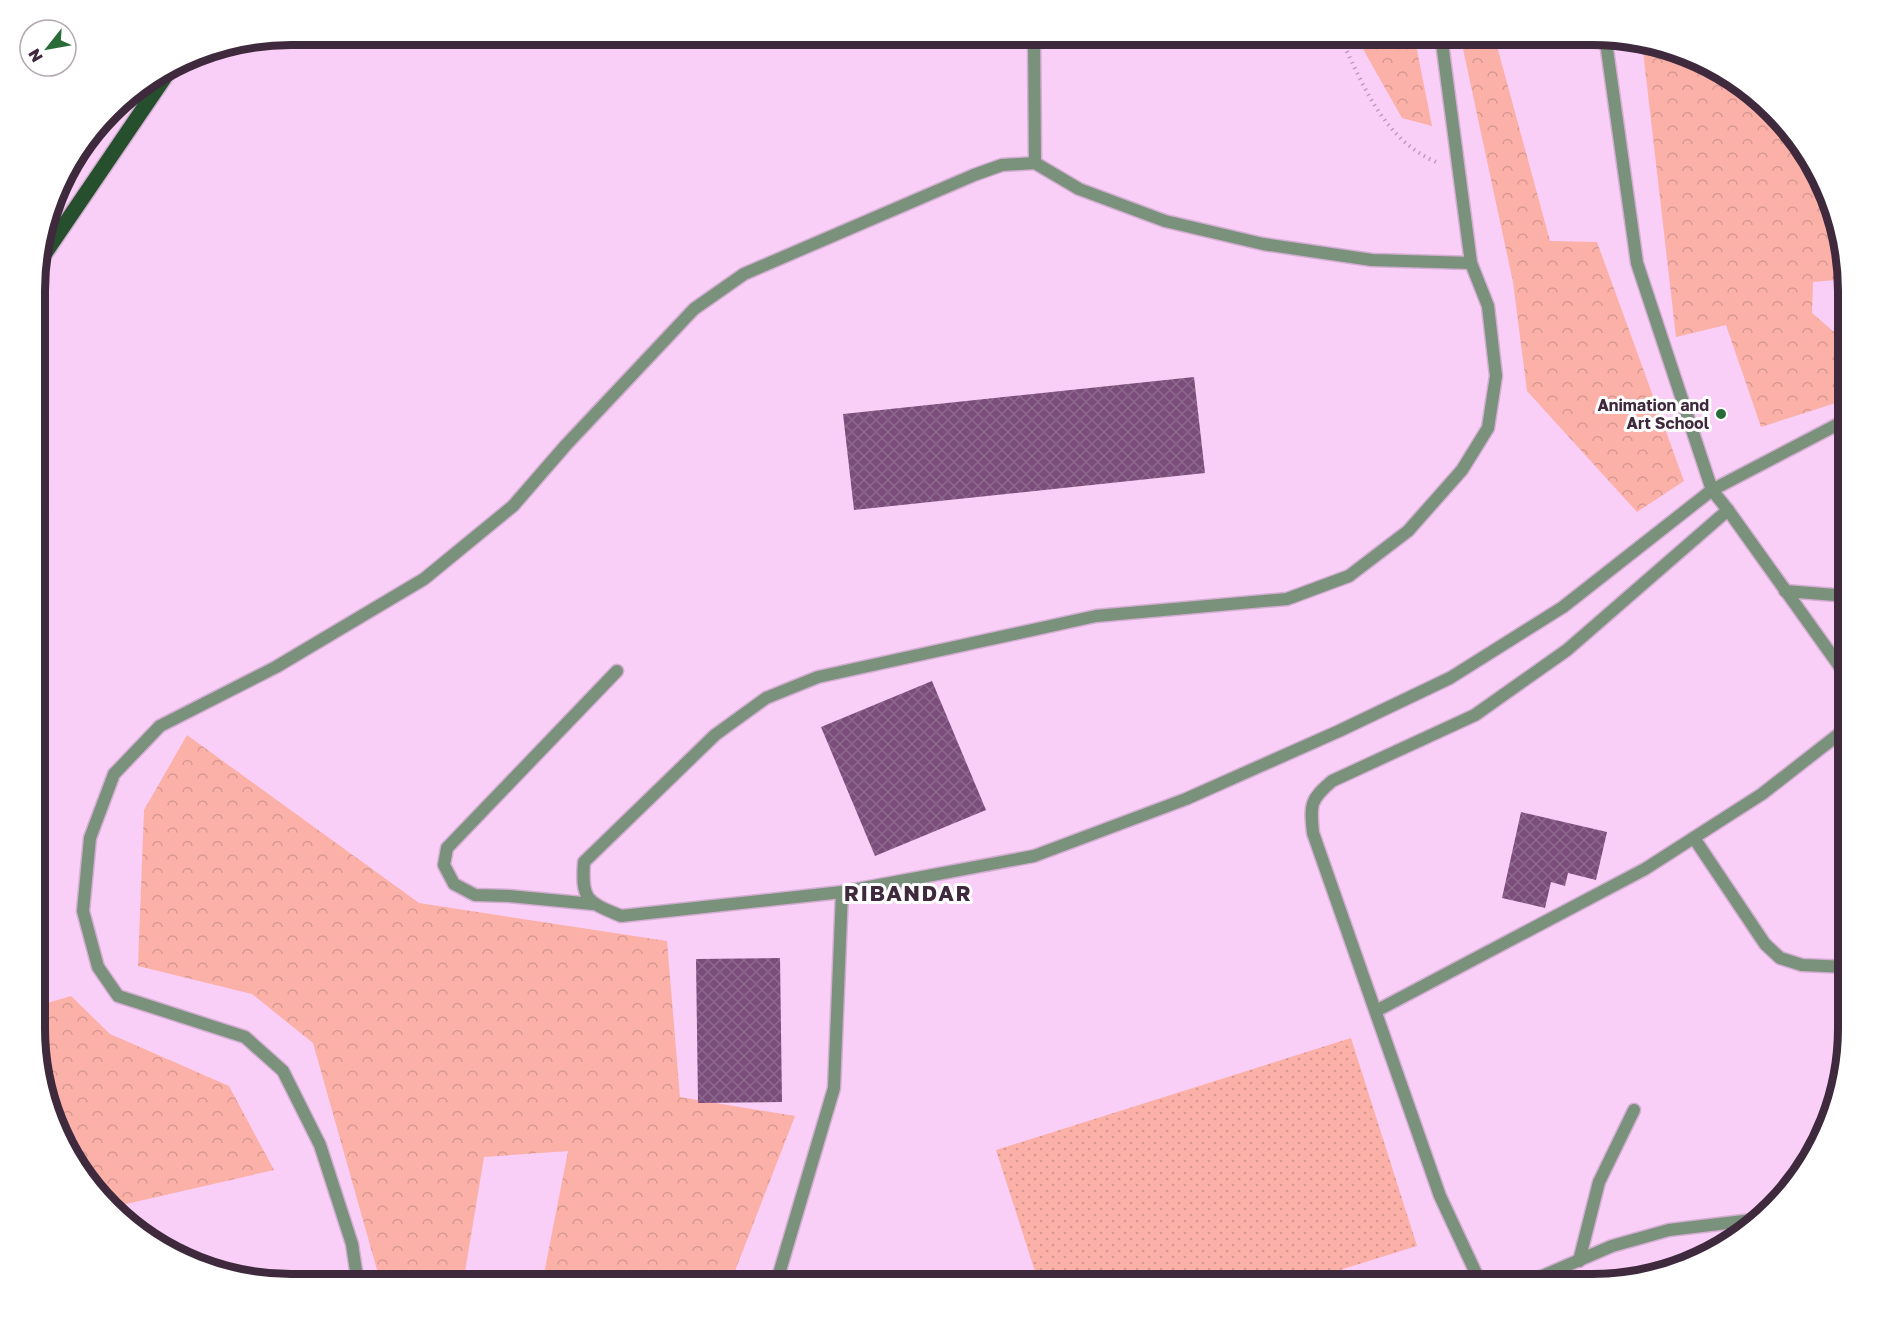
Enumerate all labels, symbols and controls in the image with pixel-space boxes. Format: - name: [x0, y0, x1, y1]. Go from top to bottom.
- north arrow: [18, 18, 78, 78]
- text: N: [23, 45, 47, 66]
- place label: Animation and Art School: [1597, 395, 1710, 433]
- marker: Animation and Art School: [1714, 407, 1728, 421]
- district label: RIBANDAR: [844, 879, 972, 906]

